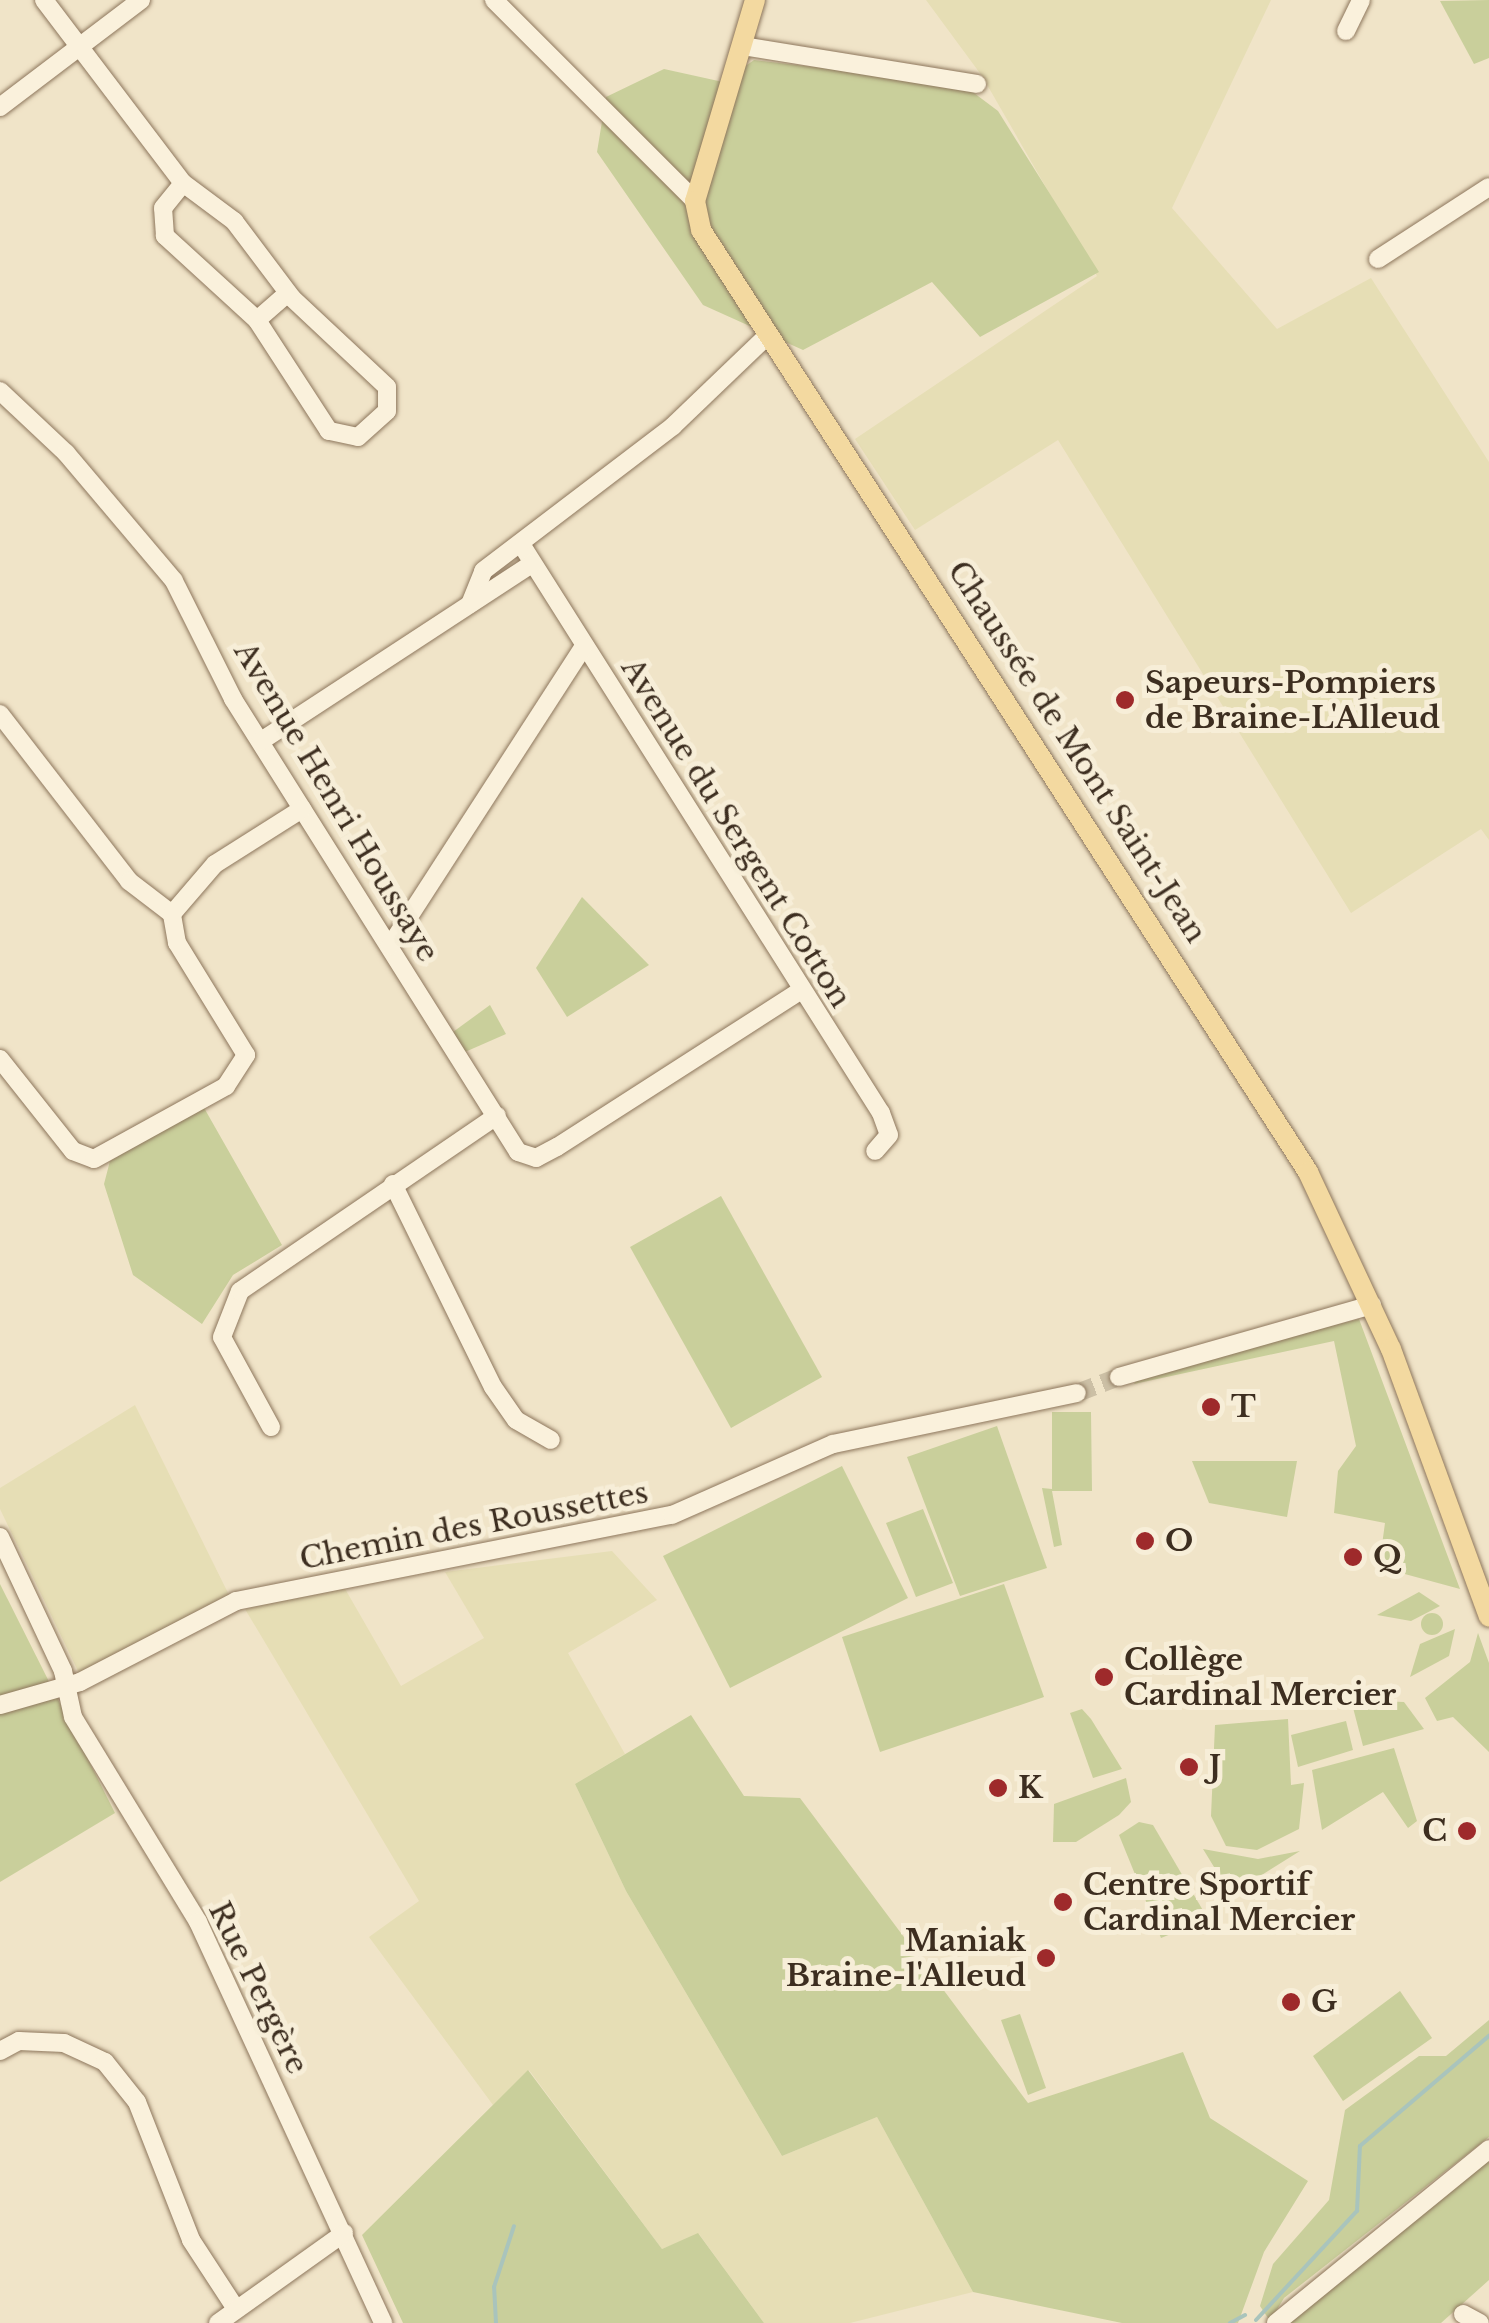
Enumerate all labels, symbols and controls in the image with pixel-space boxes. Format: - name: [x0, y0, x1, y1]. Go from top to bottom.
- street label: Chaussée de Mont Saint-Jean: [940, 555, 1214, 949]
- street label: Avenue Henri Houssaye: [226, 636, 446, 968]
- street label: Avenue du Sergent Cotton: [613, 652, 859, 1014]
- place label: Sapeurs-Pompiers de Braine-L'Alleud: [1145, 665, 1440, 736]
- marker: Sapeurs-Pompiers de Braine-L'Alleud: [1114, 689, 1136, 711]
- place label: T: [1231, 1389, 1256, 1425]
- marker: T: [1200, 1396, 1222, 1418]
- street label: Chemin des Roussettes: [297, 1475, 651, 1577]
- place label: O: [1165, 1523, 1193, 1559]
- marker: O: [1134, 1530, 1156, 1552]
- place label: Q: [1373, 1539, 1401, 1575]
- marker: Q: [1342, 1546, 1364, 1568]
- place label: Collège Cardinal Mercier: [1124, 1642, 1396, 1712]
- marker: Collège Cardinal Mercier: [1093, 1666, 1115, 1688]
- place label: J: [1209, 1749, 1221, 1785]
- marker: J: [1178, 1756, 1200, 1778]
- place label: K: [1018, 1770, 1043, 1806]
- marker: K: [987, 1777, 1009, 1799]
- place label: C: [1422, 1813, 1447, 1849]
- marker: C: [1456, 1820, 1478, 1842]
- place label: Centre Sportif Cardinal Mercier: [1083, 1867, 1355, 1938]
- marker: Centre Sportif Cardinal Mercier: [1052, 1891, 1074, 1913]
- street label: Rue Pergère: [201, 1896, 315, 2080]
- place label: Maniak Braine-l'Alleud: [786, 1923, 1026, 1994]
- marker: Maniak Braine-l'Alleud: [1035, 1947, 1057, 1969]
- place label: G: [1311, 1984, 1337, 2020]
- marker: G: [1280, 1991, 1302, 2013]

